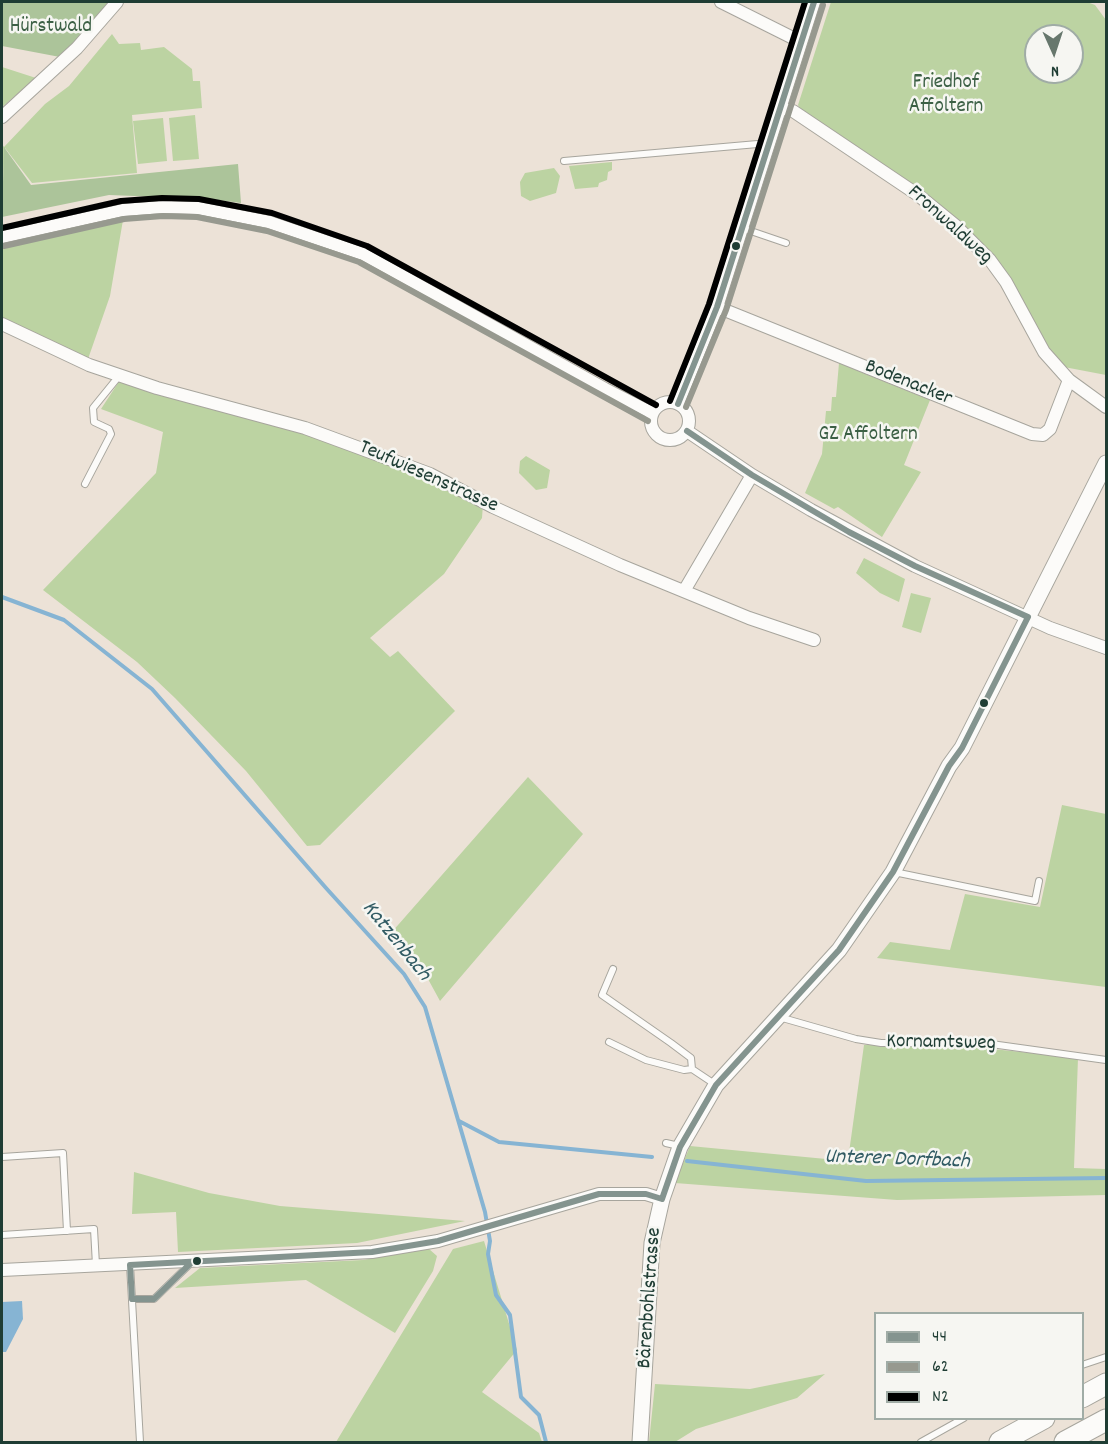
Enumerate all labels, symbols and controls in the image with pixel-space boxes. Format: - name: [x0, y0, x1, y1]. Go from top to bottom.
- park label: Hürstwald: [10, 15, 92, 41]
- north arrow: [1024, 24, 1084, 84]
- text: N: [1050, 59, 1059, 82]
- park label: Friedhof Affoltern: [909, 71, 983, 121]
- street label: Fronwaldweg: [901, 181, 997, 271]
- unlabelled marker: [730, 240, 742, 252]
- street label: Bodenacker: [861, 355, 955, 413]
- park label: GZ Affoltern: [818, 423, 918, 449]
- street label: Teufwiesenstrasse: [355, 436, 501, 520]
- unlabelled marker: [978, 697, 990, 709]
- water label: Katzenbach: [355, 897, 435, 987]
- street label: Kornamtsweg: [886, 1030, 996, 1058]
- water label: Unterer Dorfbach: [824, 1145, 970, 1177]
- street label: Bärenbohlstrasse: [633, 1227, 669, 1369]
- unlabelled marker: [191, 1255, 203, 1267]
- legend: [874, 1312, 1084, 1420]
- text: 44: [932, 1325, 947, 1350]
- text: 62: [932, 1355, 949, 1380]
- text: N2: [932, 1385, 949, 1410]

